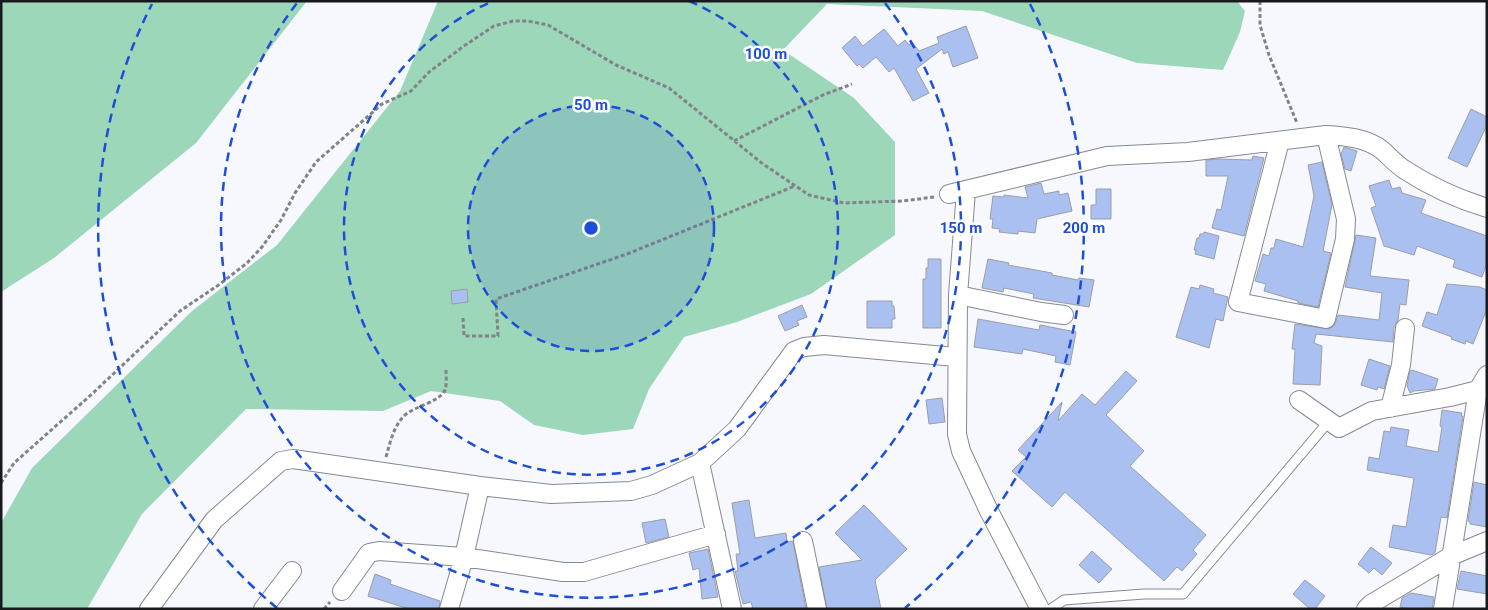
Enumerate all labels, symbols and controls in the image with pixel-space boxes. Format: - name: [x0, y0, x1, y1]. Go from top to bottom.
- text: 100 m: [745, 45, 787, 63]
- text: 50 m: [574, 96, 608, 114]
- centre of rings: [582, 219, 600, 237]
- text: 150 m: [940, 219, 982, 237]
- text: 200 m: [1063, 219, 1105, 237]

